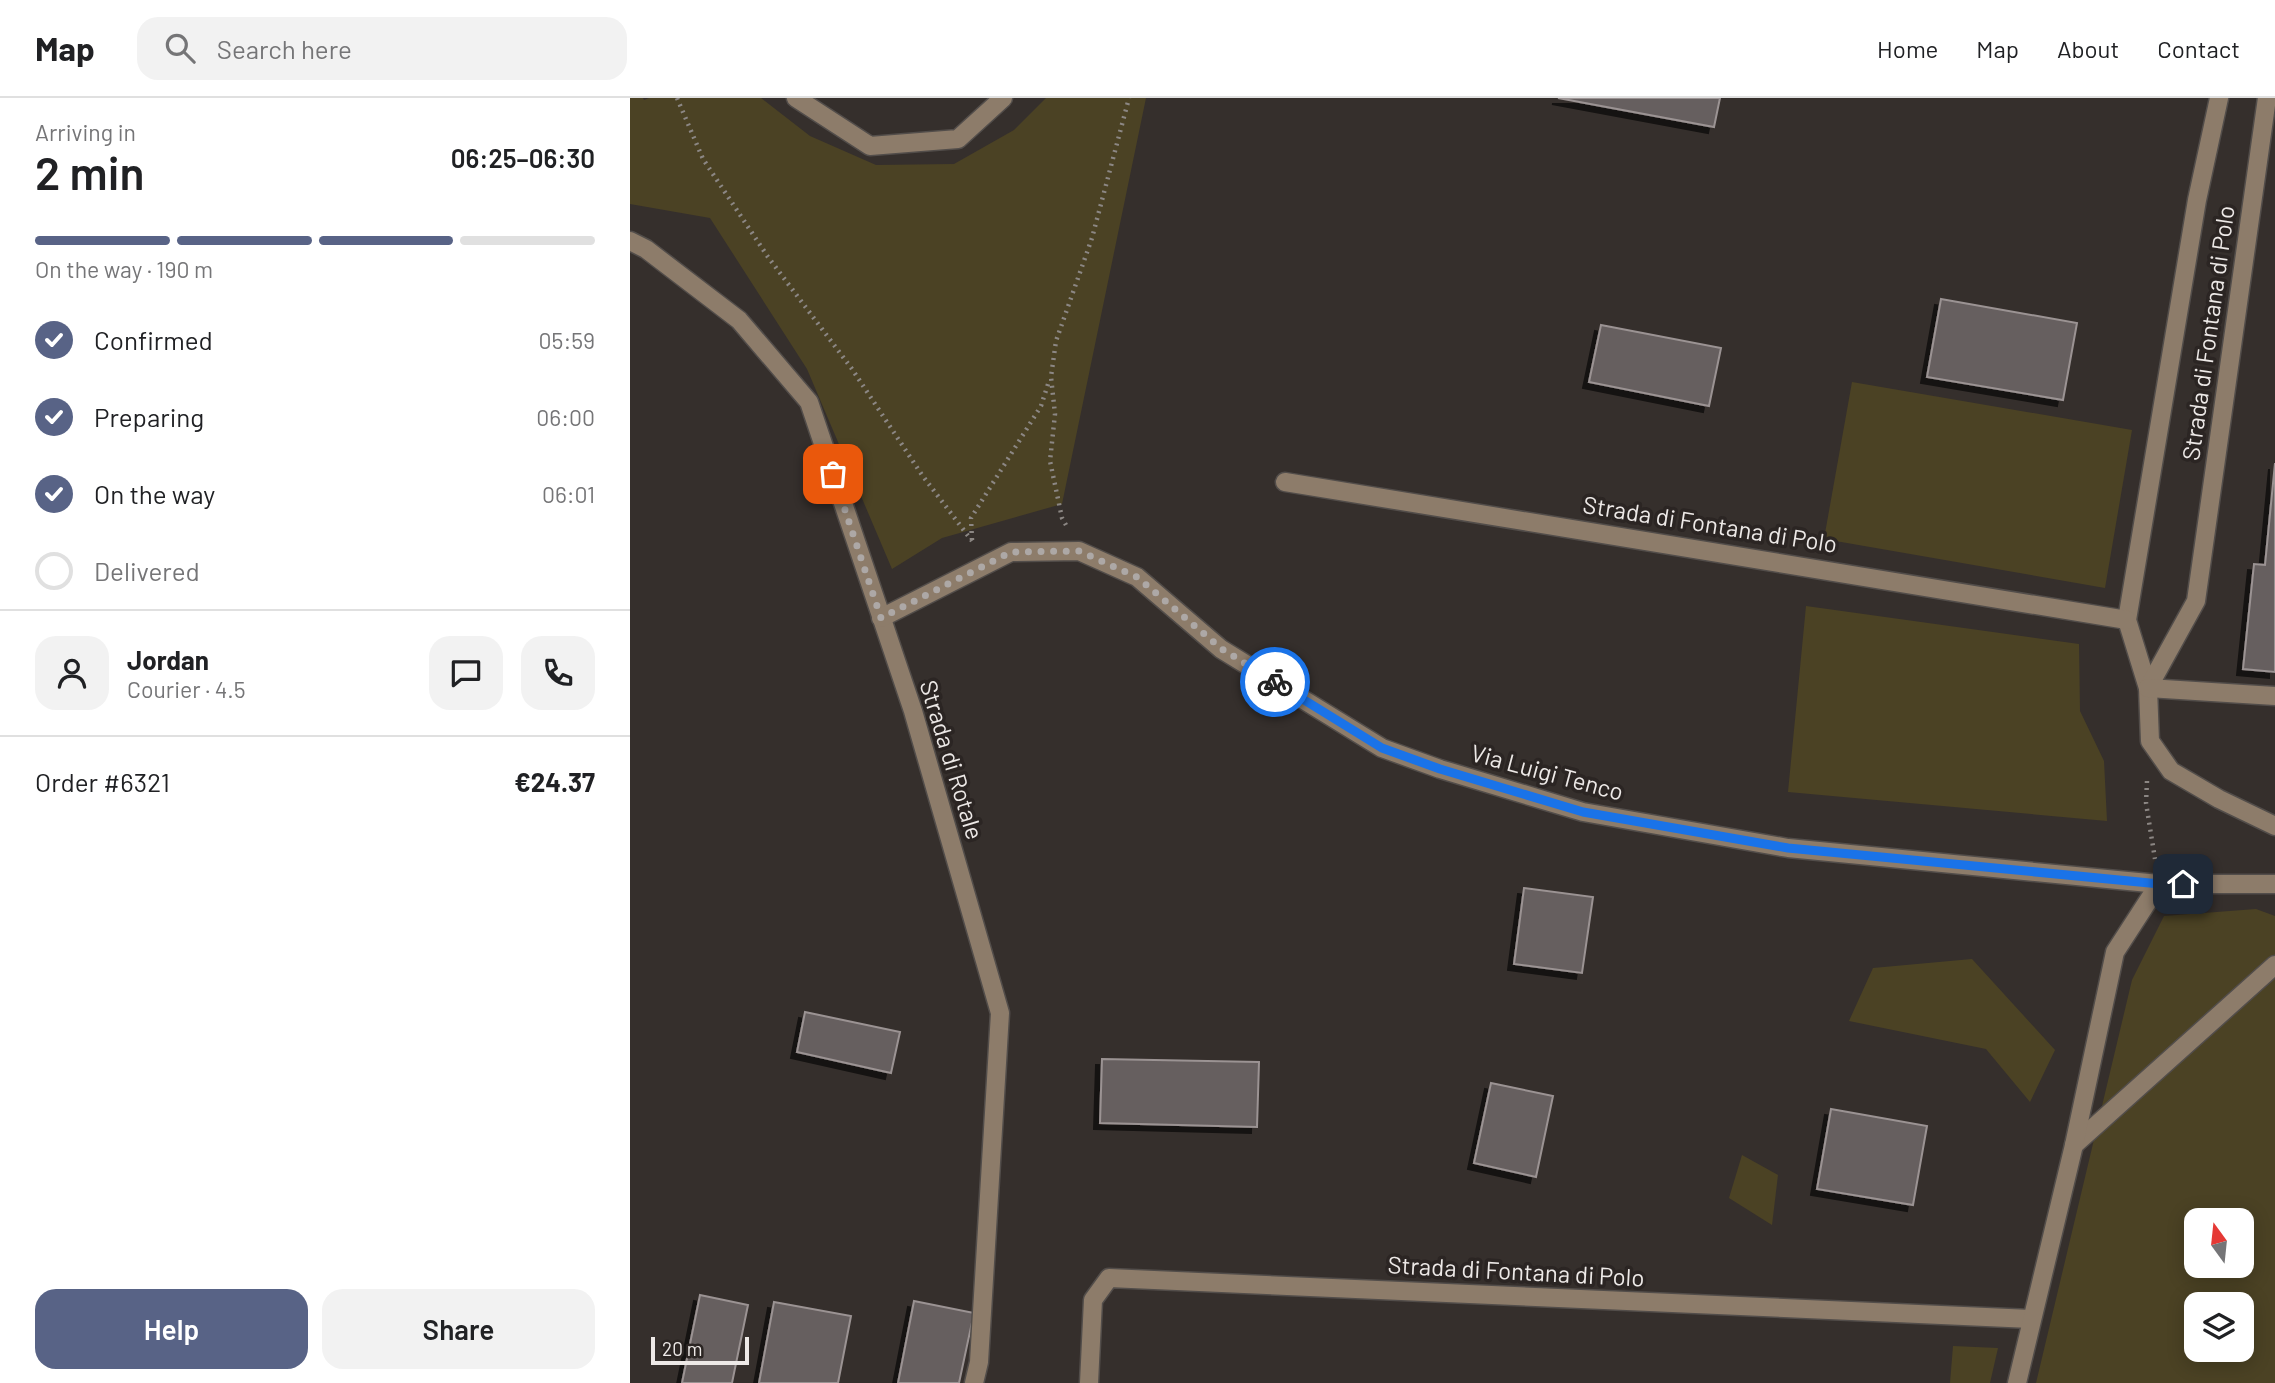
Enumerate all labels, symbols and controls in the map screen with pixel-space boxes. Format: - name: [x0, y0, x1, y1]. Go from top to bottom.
- search box: [137, 17, 627, 80]
- text: Map: [35, 28, 95, 68]
- icon: search: [161, 29, 199, 67]
- text: Search here: [217, 33, 352, 64]
- text: Home: [1877, 34, 1938, 63]
- text: Map: [1976, 34, 2019, 63]
- text: About: [2057, 34, 2119, 63]
- text: Contact: [2157, 34, 2240, 63]
- text: Arriving in: [35, 118, 136, 146]
- text: 06:25–06:30: [451, 142, 595, 173]
- text: 2 min: [35, 144, 144, 199]
- street label: Strada di Fontana di Polo: [2175, 203, 2240, 462]
- text: On the way · 190 m: [35, 255, 213, 283]
- icon: check: [35, 321, 73, 359]
- text: Confirmed: [94, 324, 213, 355]
- text: 05:59: [539, 326, 595, 354]
- icon: check: [35, 398, 73, 436]
- text: Preparing: [94, 401, 204, 432]
- text: 06:00: [536, 403, 595, 431]
- pin: [803, 444, 863, 504]
- icon: bag: [814, 455, 852, 493]
- icon: check: [35, 475, 73, 513]
- text: On the way: [94, 478, 215, 509]
- text: 06:01: [542, 480, 595, 508]
- street label: Strada di Fontana di Polo: [1581, 489, 1839, 558]
- text: Delivered: [94, 555, 200, 586]
- button: person: [35, 636, 109, 710]
- button: chat: [429, 636, 503, 710]
- button: phone: [521, 636, 595, 710]
- text: Jordan: [127, 644, 209, 675]
- courier: [1240, 647, 1310, 717]
- icon: bike: [1256, 663, 1294, 701]
- text: Courier · 4.5: [127, 675, 246, 703]
- street label: Strada di Rotale: [914, 677, 990, 843]
- street label: Via Luigi Tenco: [1468, 737, 1627, 806]
- text: Order #6321: [35, 766, 170, 797]
- text: €24.37: [514, 766, 595, 797]
- pin: [2153, 854, 2213, 914]
- icon: home: [2164, 865, 2202, 903]
- north arrow: [2184, 1208, 2254, 1278]
- map controls: [2184, 1208, 2254, 1362]
- street label: Strada di Fontana di Polo: [1387, 1249, 1645, 1292]
- button: Help: [35, 1289, 308, 1369]
- button: Share: [322, 1289, 595, 1369]
- button: layers: [2184, 1292, 2254, 1362]
- scale bar: [651, 1334, 749, 1366]
- text: 20 m: [662, 1337, 702, 1360]

